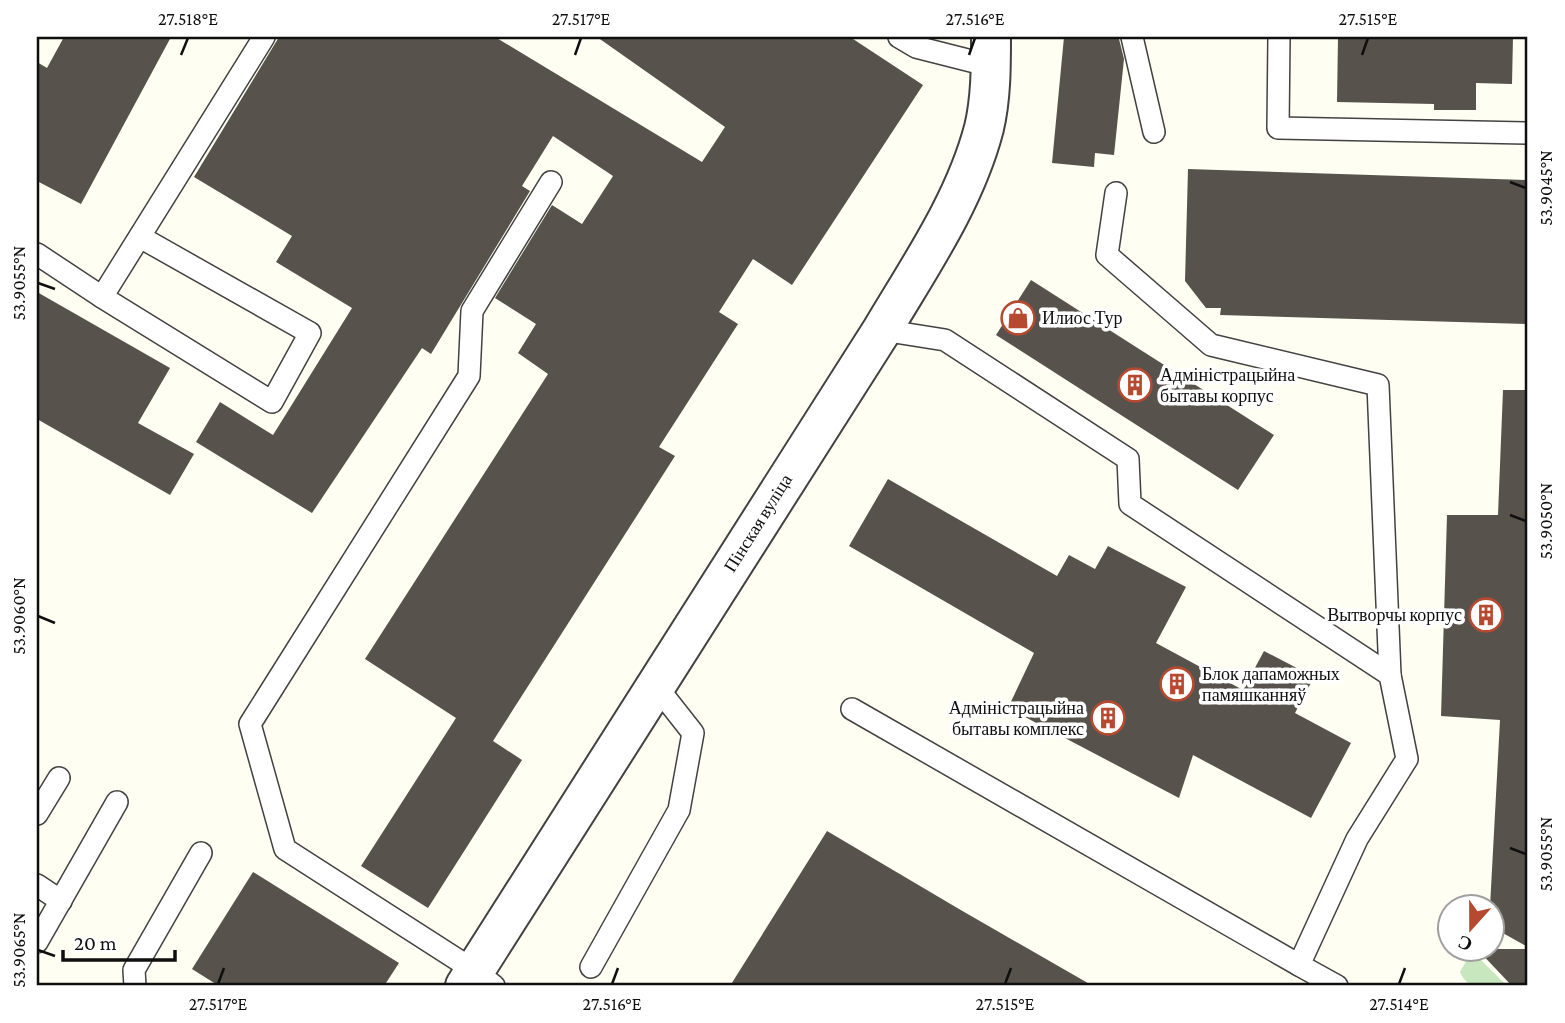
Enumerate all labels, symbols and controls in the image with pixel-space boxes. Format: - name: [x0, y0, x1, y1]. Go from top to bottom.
- text: 27.518°E: [158, 9, 218, 29]
- text: 27.517°E: [552, 9, 611, 29]
- text: 27.516°E: [946, 9, 1005, 29]
- text: 27.515°E: [1339, 9, 1398, 29]
- text: 53.9045°N: [1536, 150, 1556, 226]
- text: 53.9055°N: [9, 245, 29, 320]
- shop icon: Илиос Тур: [999, 299, 1037, 337]
- place label: Илиос Тур: [1042, 308, 1123, 328]
- place label: Адміністрацыйна бытавы корпус: [1160, 365, 1295, 406]
- building icon: Адміністрацыйна бытавы корпус: [1116, 366, 1154, 404]
- street label: Пінская вуліца: [720, 470, 796, 576]
- text: 53.9050°N: [1536, 482, 1556, 559]
- text: 53.9060°N: [9, 577, 29, 655]
- building icon: Вытворчы корпус: [1467, 596, 1505, 634]
- place label: Вытворчы корпус: [1327, 605, 1462, 625]
- place label: Блок дапаможных памяшканняў: [1202, 664, 1340, 705]
- building icon: Блок дапаможных памяшканняў: [1158, 665, 1196, 703]
- place label: Адміністрацыйна бытавы комплекс: [949, 698, 1084, 739]
- building icon: Адміністрацыйна бытавы комплекс: [1089, 699, 1127, 737]
- text: 53.9055°N: [1536, 816, 1556, 891]
- north arrow: [1436, 894, 1506, 964]
- text: 53.9065°N: [9, 912, 29, 988]
- scale bar: [63, 918, 175, 962]
- text: 20 m: [74, 931, 117, 955]
- text: С: [1455, 931, 1475, 956]
- text: 27.517°E: [189, 994, 248, 1014]
- text: 27.516°E: [583, 994, 642, 1014]
- text: 27.515°E: [976, 994, 1035, 1014]
- text: 27.514°E: [1369, 994, 1429, 1014]

